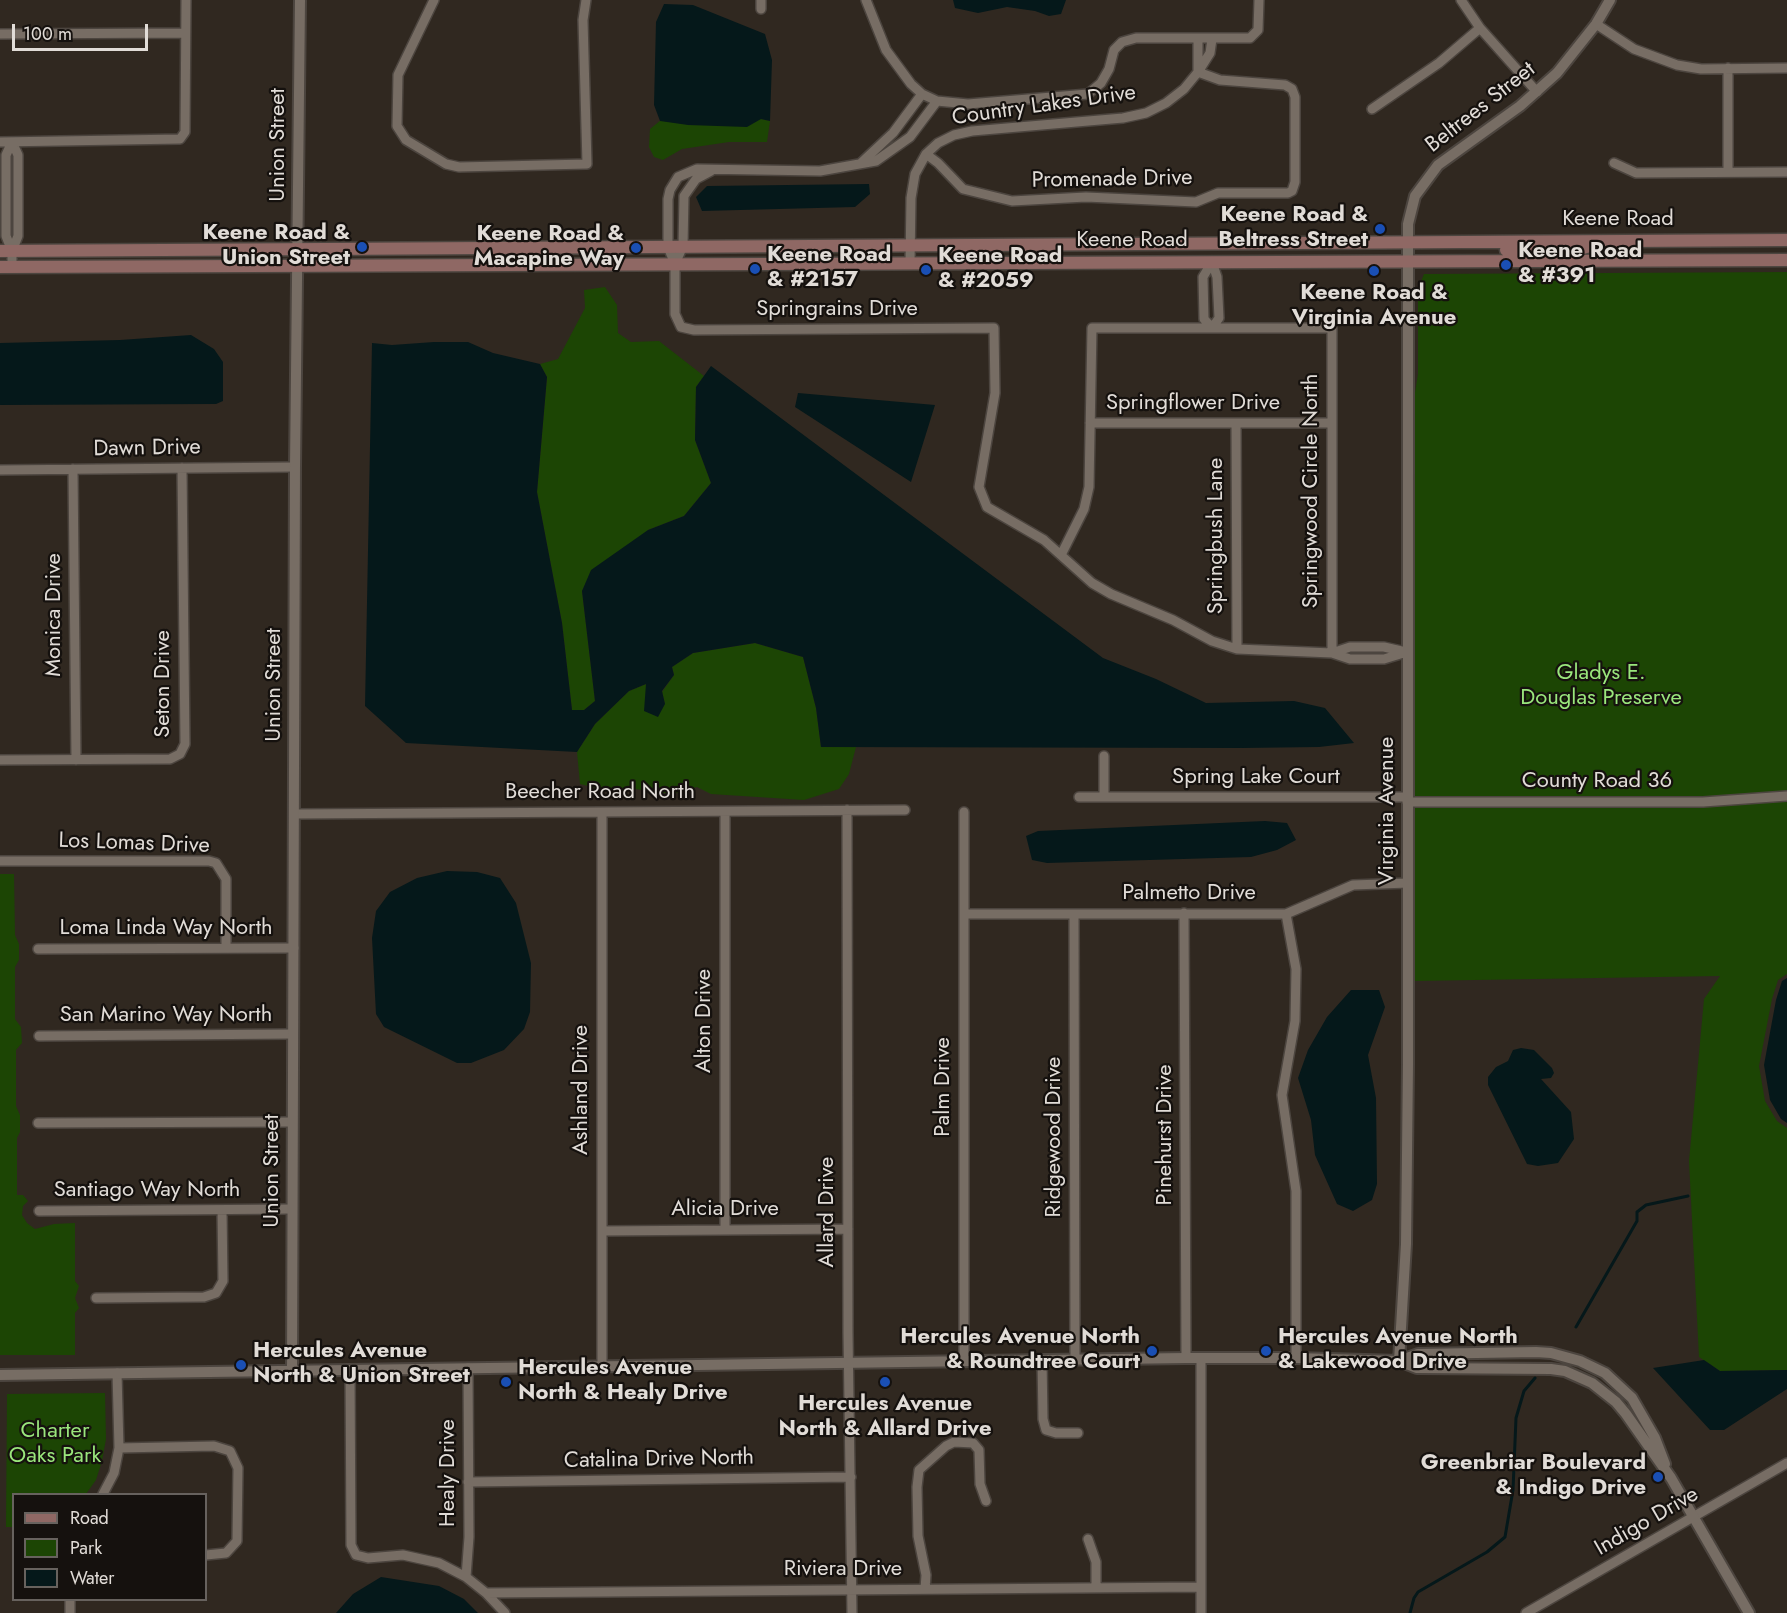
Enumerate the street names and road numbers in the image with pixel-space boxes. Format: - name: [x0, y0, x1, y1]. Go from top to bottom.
- street label: Beltrees Street: [1421, 57, 1541, 159]
- street label: Country Lakes Drive: [950, 80, 1138, 132]
- street label: Union Street: [266, 88, 292, 202]
- street label: Promenade Drive: [1031, 165, 1193, 195]
- street label: Keene Road: [1562, 207, 1674, 233]
- street label: Keene Road: [1076, 228, 1188, 254]
- street label: Springrains Drive: [756, 297, 918, 323]
- street label: Springwood Circle North: [1299, 374, 1325, 608]
- street label: Springflower Drive: [1106, 391, 1280, 417]
- street label: Dawn Drive: [93, 435, 201, 463]
- street label: Springbush Lane: [1204, 458, 1230, 614]
- street label: Monica Drive: [42, 553, 68, 677]
- street label: Union Street: [262, 628, 288, 742]
- street label: Seton Drive: [151, 630, 177, 738]
- street label: Virginia Avenue: [1375, 737, 1401, 885]
- street label: Spring Lake Court: [1172, 765, 1340, 791]
- street label: County Road 36: [1522, 769, 1672, 795]
- street label: Beecher Road North: [505, 780, 695, 806]
- street label: Los Lomas Drive: [58, 828, 210, 860]
- street label: Palmetto Drive: [1122, 881, 1256, 907]
- street label: Loma Linda Way North: [60, 916, 272, 942]
- street label: Alton Drive: [692, 969, 718, 1073]
- street label: San Marino Way North: [60, 1003, 272, 1029]
- street label: Ashland Drive: [569, 1025, 595, 1155]
- street label: Palm Drive: [931, 1037, 957, 1137]
- street label: Ridgewood Drive: [1042, 1057, 1068, 1217]
- street label: Pinehurst Drive: [1153, 1065, 1179, 1205]
- street label: Union Street: [260, 1114, 286, 1228]
- street label: Allard Drive: [815, 1157, 841, 1267]
- street label: Santiago Way North: [54, 1178, 240, 1204]
- street label: Alicia Drive: [671, 1197, 779, 1223]
- street label: Healy Drive: [436, 1419, 462, 1527]
- street label: Catalina Drive North: [564, 1445, 754, 1475]
- street label: Indigo Drive: [1590, 1482, 1704, 1562]
- street label: Riviera Drive: [784, 1557, 902, 1583]

